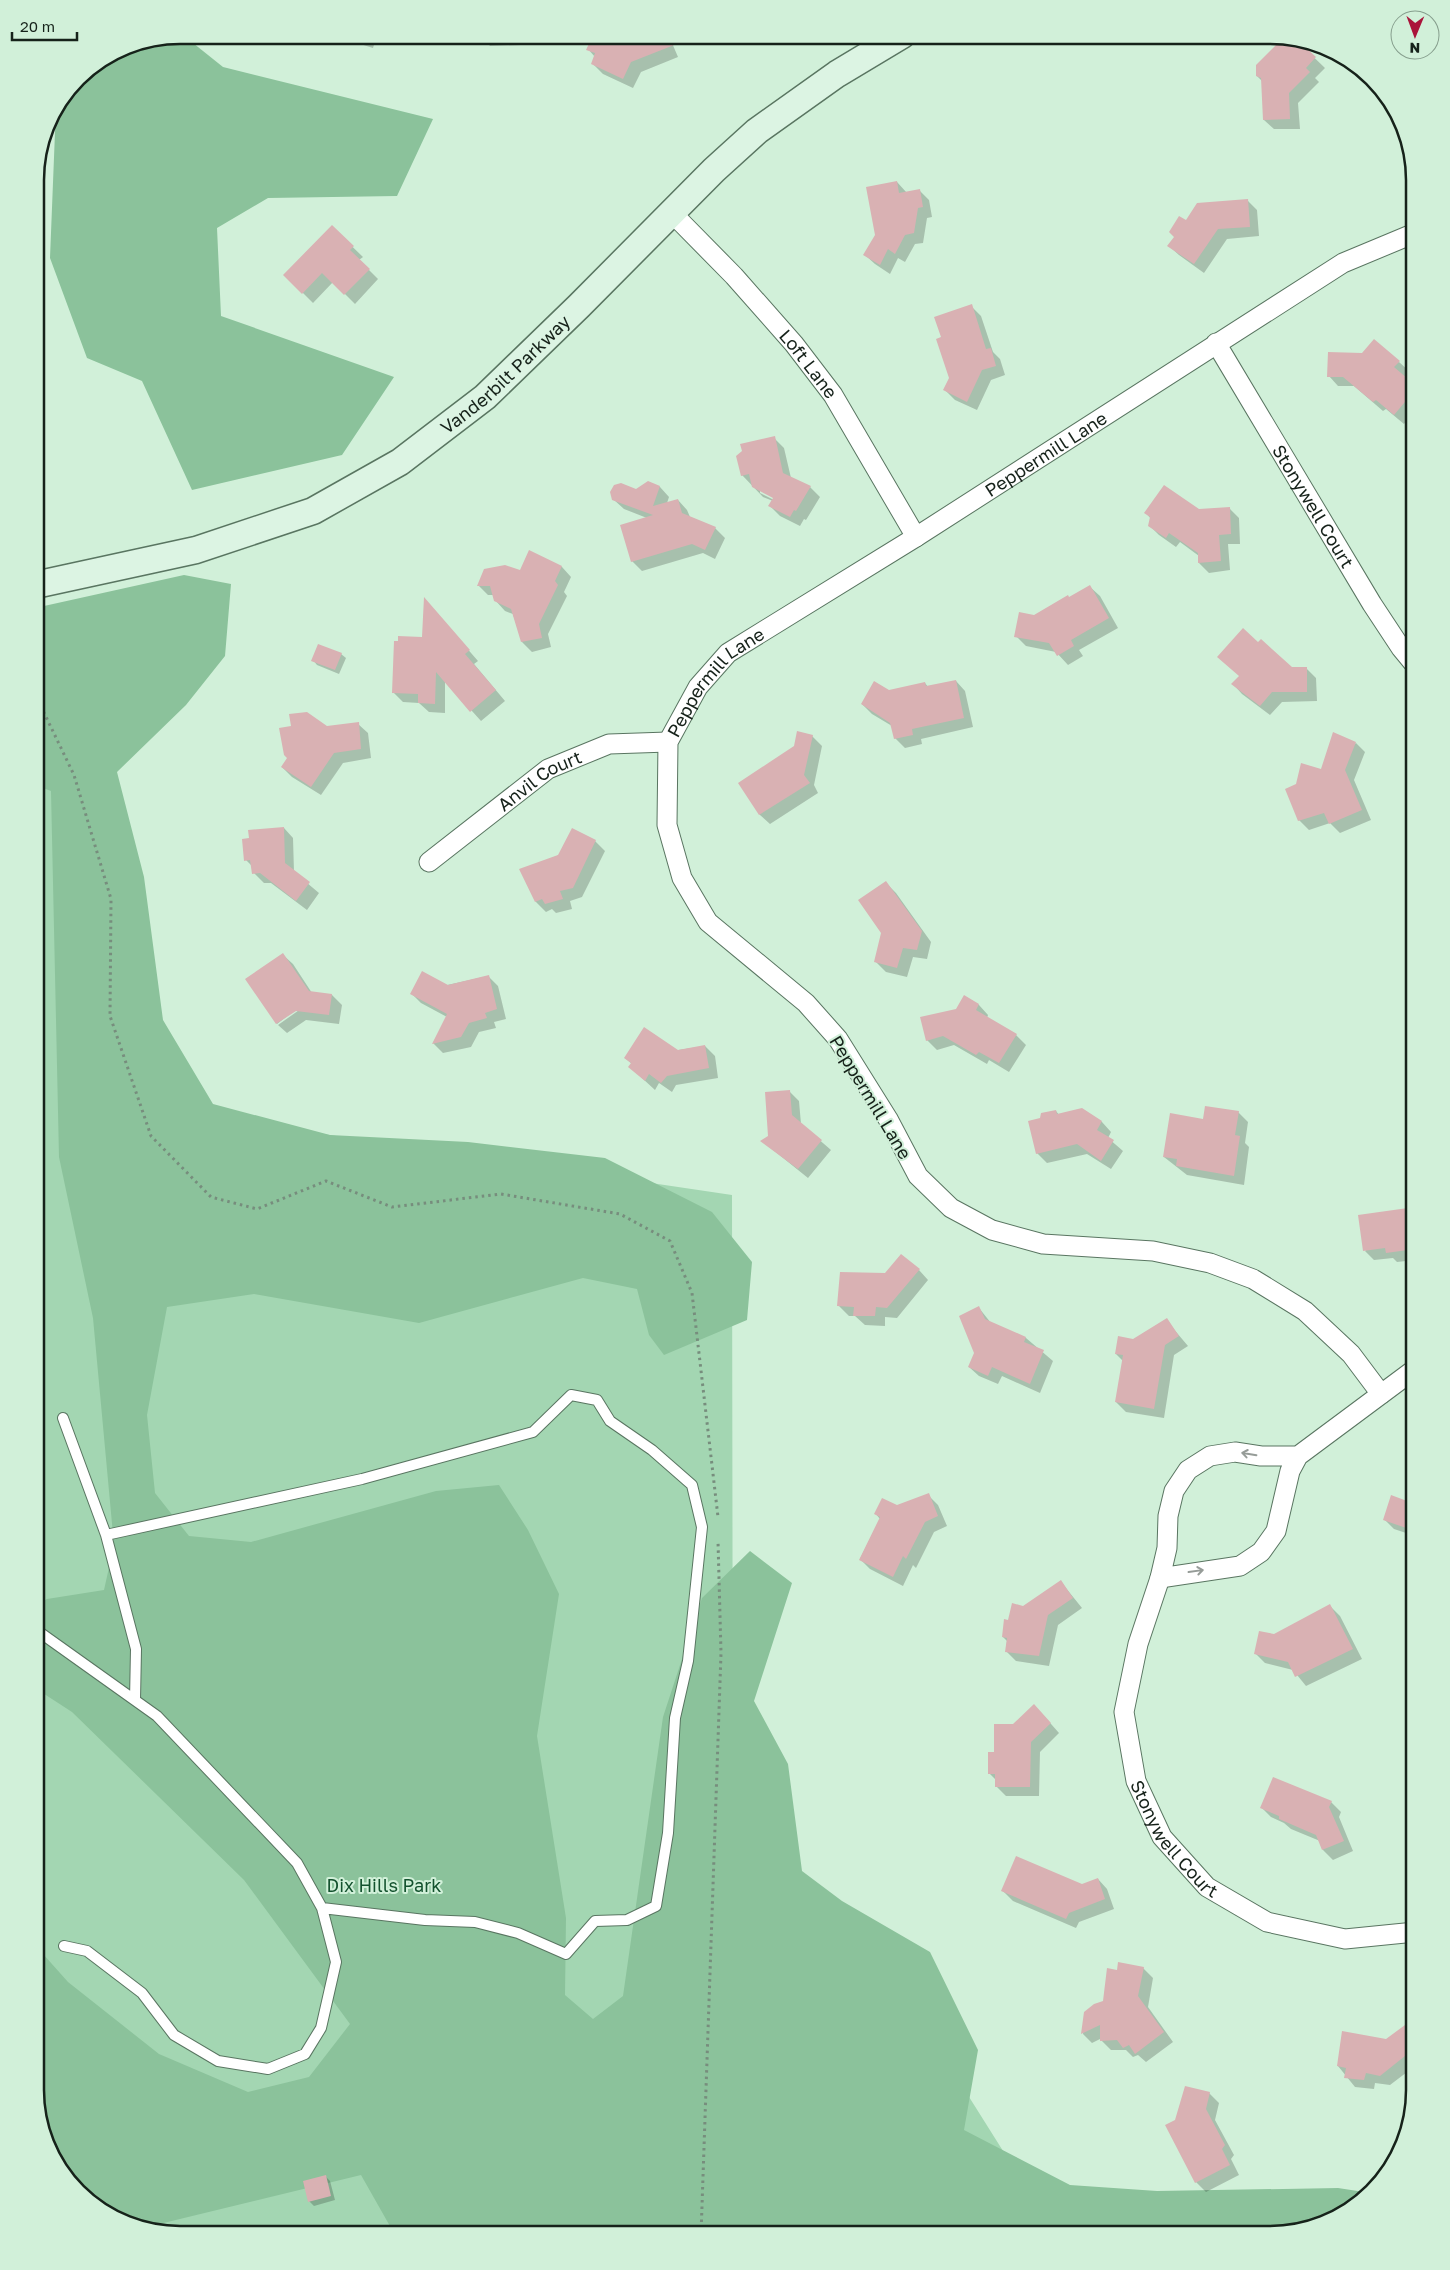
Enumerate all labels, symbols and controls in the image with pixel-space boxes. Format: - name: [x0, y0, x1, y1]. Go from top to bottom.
- scale bar: [12, 10, 78, 42]
- north arrow: [1390, 10, 1440, 60]
- text: 20 m: [20, 17, 55, 35]
- text: N: [1409, 40, 1420, 57]
- street label: Vanderbilt Parkway: [436, 310, 574, 438]
- street label: Loft Lane: [775, 325, 842, 402]
- street label: Peppermill Lane: [981, 407, 1111, 501]
- street label: Stonywell Court: [1268, 440, 1359, 572]
- street label: Peppermill Lane: [662, 622, 768, 741]
- street label: Anvil Court: [493, 745, 585, 815]
- street label: Peppermill Lane: [825, 1031, 917, 1163]
- one-way arrow: [1241, 1449, 1257, 1459]
- one-way arrow: [1187, 1566, 1203, 1576]
- street label: Stonywell Court: [1126, 1776, 1222, 1902]
- park label: Dix Hills Park: [327, 1874, 441, 1896]

